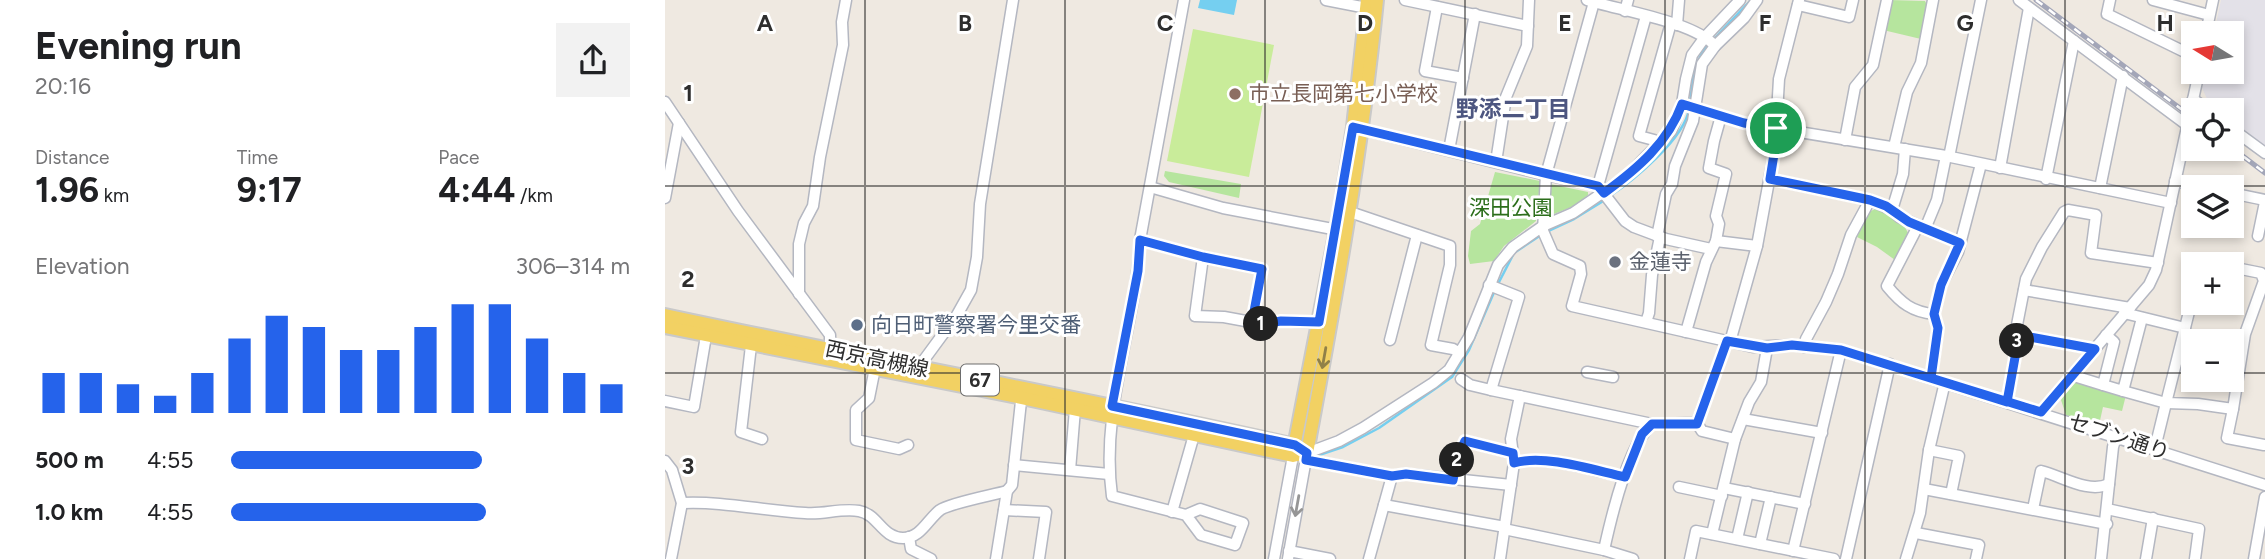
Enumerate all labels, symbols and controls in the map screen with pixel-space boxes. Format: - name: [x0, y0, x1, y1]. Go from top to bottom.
- text: A: [757, 9, 774, 37]
- text: B: [958, 9, 972, 37]
- text: C: [1157, 9, 1174, 37]
- text: D: [1357, 9, 1373, 37]
- text: E: [1558, 9, 1572, 37]
- text: F: [1759, 9, 1772, 37]
- text: G: [1956, 9, 1974, 37]
- text: H: [2156, 9, 2174, 37]
- north arrow: [2181, 21, 2243, 84]
- map controls: [2181, 21, 2244, 392]
- text: Evening run: [35, 23, 242, 69]
- button: share: [556, 23, 630, 97]
- text: 20:16: [35, 72, 91, 100]
- text: 1: [683, 79, 693, 107]
- place label: 市立長岡第七小学校: [1249, 81, 1438, 106]
- marker: 市立長岡第七小学校: [1227, 86, 1243, 102]
- district label: 野添二丁目: [1456, 95, 1571, 123]
- pin: [1746, 98, 1806, 158]
- button: locate: [2181, 98, 2244, 161]
- icon: arrive: [1757, 109, 1795, 147]
- text: Distance: [35, 146, 109, 169]
- text: Time: [237, 146, 278, 169]
- text: Pace: [438, 146, 479, 169]
- text: 1.96: [35, 169, 99, 211]
- text: 9:17: [237, 169, 302, 211]
- text: 4:44: [438, 169, 515, 211]
- button: layers: [2181, 175, 2244, 238]
- text: km: [99, 184, 129, 207]
- text: /km: [515, 184, 553, 207]
- park label: 深田公園: [1469, 195, 1553, 220]
- place label: 金蓮寺: [1629, 249, 1692, 274]
- text: Elevation: [35, 252, 130, 280]
- text: 306–314 m: [516, 252, 630, 280]
- button: +: [2181, 252, 2244, 315]
- marker: 金蓮寺: [1607, 254, 1623, 270]
- text: 2: [681, 265, 695, 293]
- pin: 1: [1243, 306, 1279, 342]
- place label: 向日町警察署今里交番: [871, 312, 1081, 337]
- text: 1: [1256, 312, 1265, 335]
- marker: 向日町警察署今里交番: [849, 317, 865, 333]
- pin: 3: [1999, 324, 2035, 358]
- text: 3: [2011, 329, 2022, 352]
- button: −: [2181, 329, 2244, 392]
- street label: 西京高槻線: [823, 335, 931, 382]
- one-way arrow: [1317, 346, 1330, 369]
- road number: 67: [961, 364, 999, 396]
- street label: セブン通り: [2065, 408, 2173, 465]
- pin: 2: [1439, 442, 1475, 477]
- text: 500 m: [35, 446, 104, 474]
- text: 4:55: [147, 446, 194, 474]
- text: 2: [1451, 448, 1462, 471]
- text: 3: [682, 452, 694, 480]
- one-way arrow: [1290, 494, 1304, 517]
- text: 1.0 km: [35, 498, 103, 526]
- text: 4:55: [147, 498, 194, 526]

